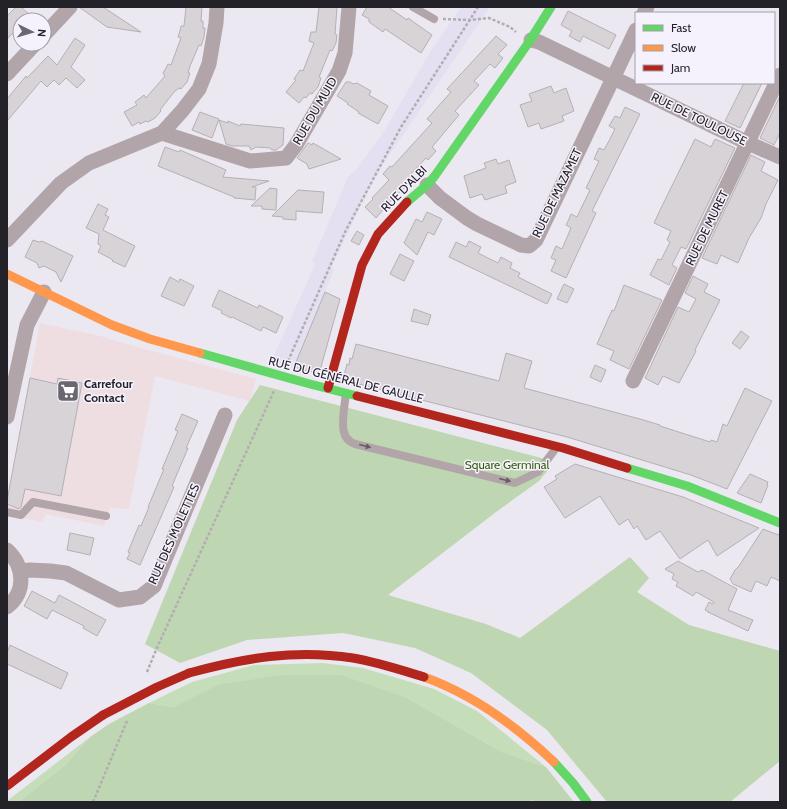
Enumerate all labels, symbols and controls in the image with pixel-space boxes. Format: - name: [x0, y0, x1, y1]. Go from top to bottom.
- north arrow: [12, 12, 52, 52]
- legend: [635, 12, 775, 84]
- text: Fast: [671, 20, 691, 35]
- text: N: [35, 28, 49, 37]
- text: Slow: [671, 40, 696, 55]
- text: Jam: [670, 60, 690, 75]
- street label: RUE DU MUID: [289, 74, 340, 147]
- street label: RUE DE TOULOUSE: [649, 89, 750, 148]
- street label: RUE DE MAZAMET: [529, 145, 585, 240]
- street label: RUE D'ALBI: [377, 162, 430, 215]
- street label: RUE DE MURET: [682, 187, 732, 268]
- street label: RUE DU GÉNÉRAL DE GAULLE: [267, 353, 426, 406]
- place label: Carrefour Contact: [84, 376, 133, 405]
- supermarket icon: Carrefour Contact: [55, 378, 81, 404]
- one-way arrow: [359, 443, 371, 449]
- park label: Square Germinal: [465, 457, 549, 472]
- one-way arrow: [499, 478, 511, 484]
- street label: RUE DES MOLETTES: [145, 481, 202, 586]

